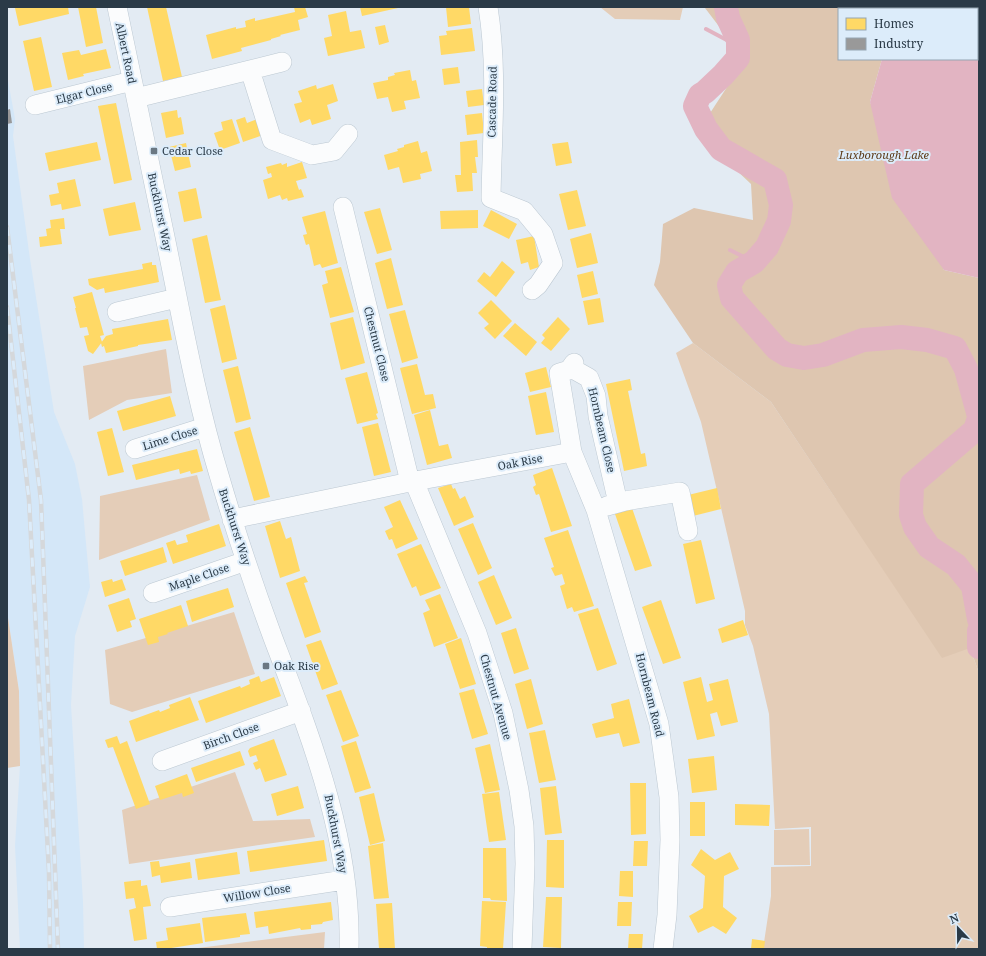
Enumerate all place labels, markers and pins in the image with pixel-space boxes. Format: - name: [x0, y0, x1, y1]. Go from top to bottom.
- place label: Cedar Close: [162, 143, 223, 158]
- marker: Cedar Close: [149, 146, 159, 156]
- place label: Oak Rise: [274, 658, 319, 673]
- marker: Oak Rise: [261, 661, 271, 671]

